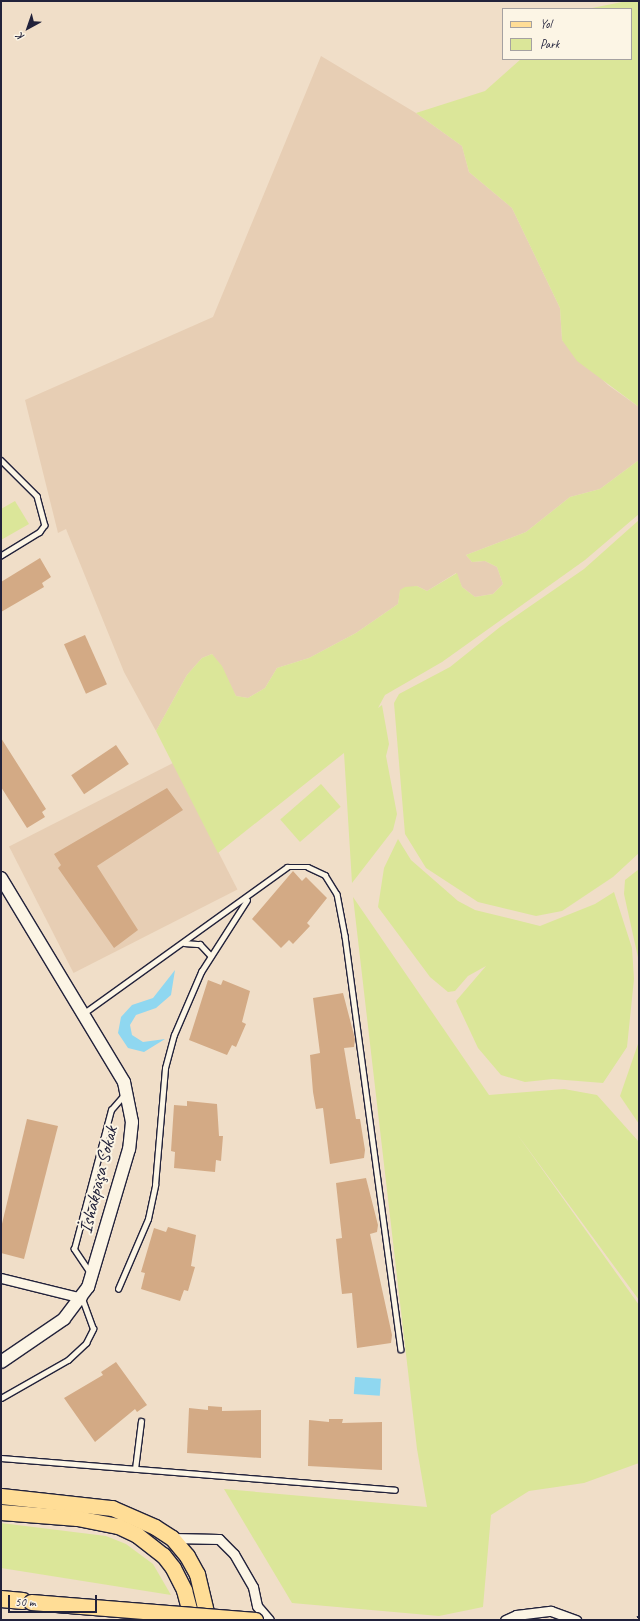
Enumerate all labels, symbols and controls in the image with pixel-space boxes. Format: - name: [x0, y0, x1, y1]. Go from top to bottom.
- north arrow: [8, 8, 48, 48]
- legend: [502, 8, 632, 60]
- text: Yol: [540, 16, 552, 32]
- text: K: [14, 30, 27, 44]
- text: Park: [540, 36, 559, 52]
- street label: İshakpaşa Sokak: [75, 1124, 123, 1236]
- scale bar: [10, 1587, 99, 1613]
- text: 50 m: [15, 1594, 35, 1610]

